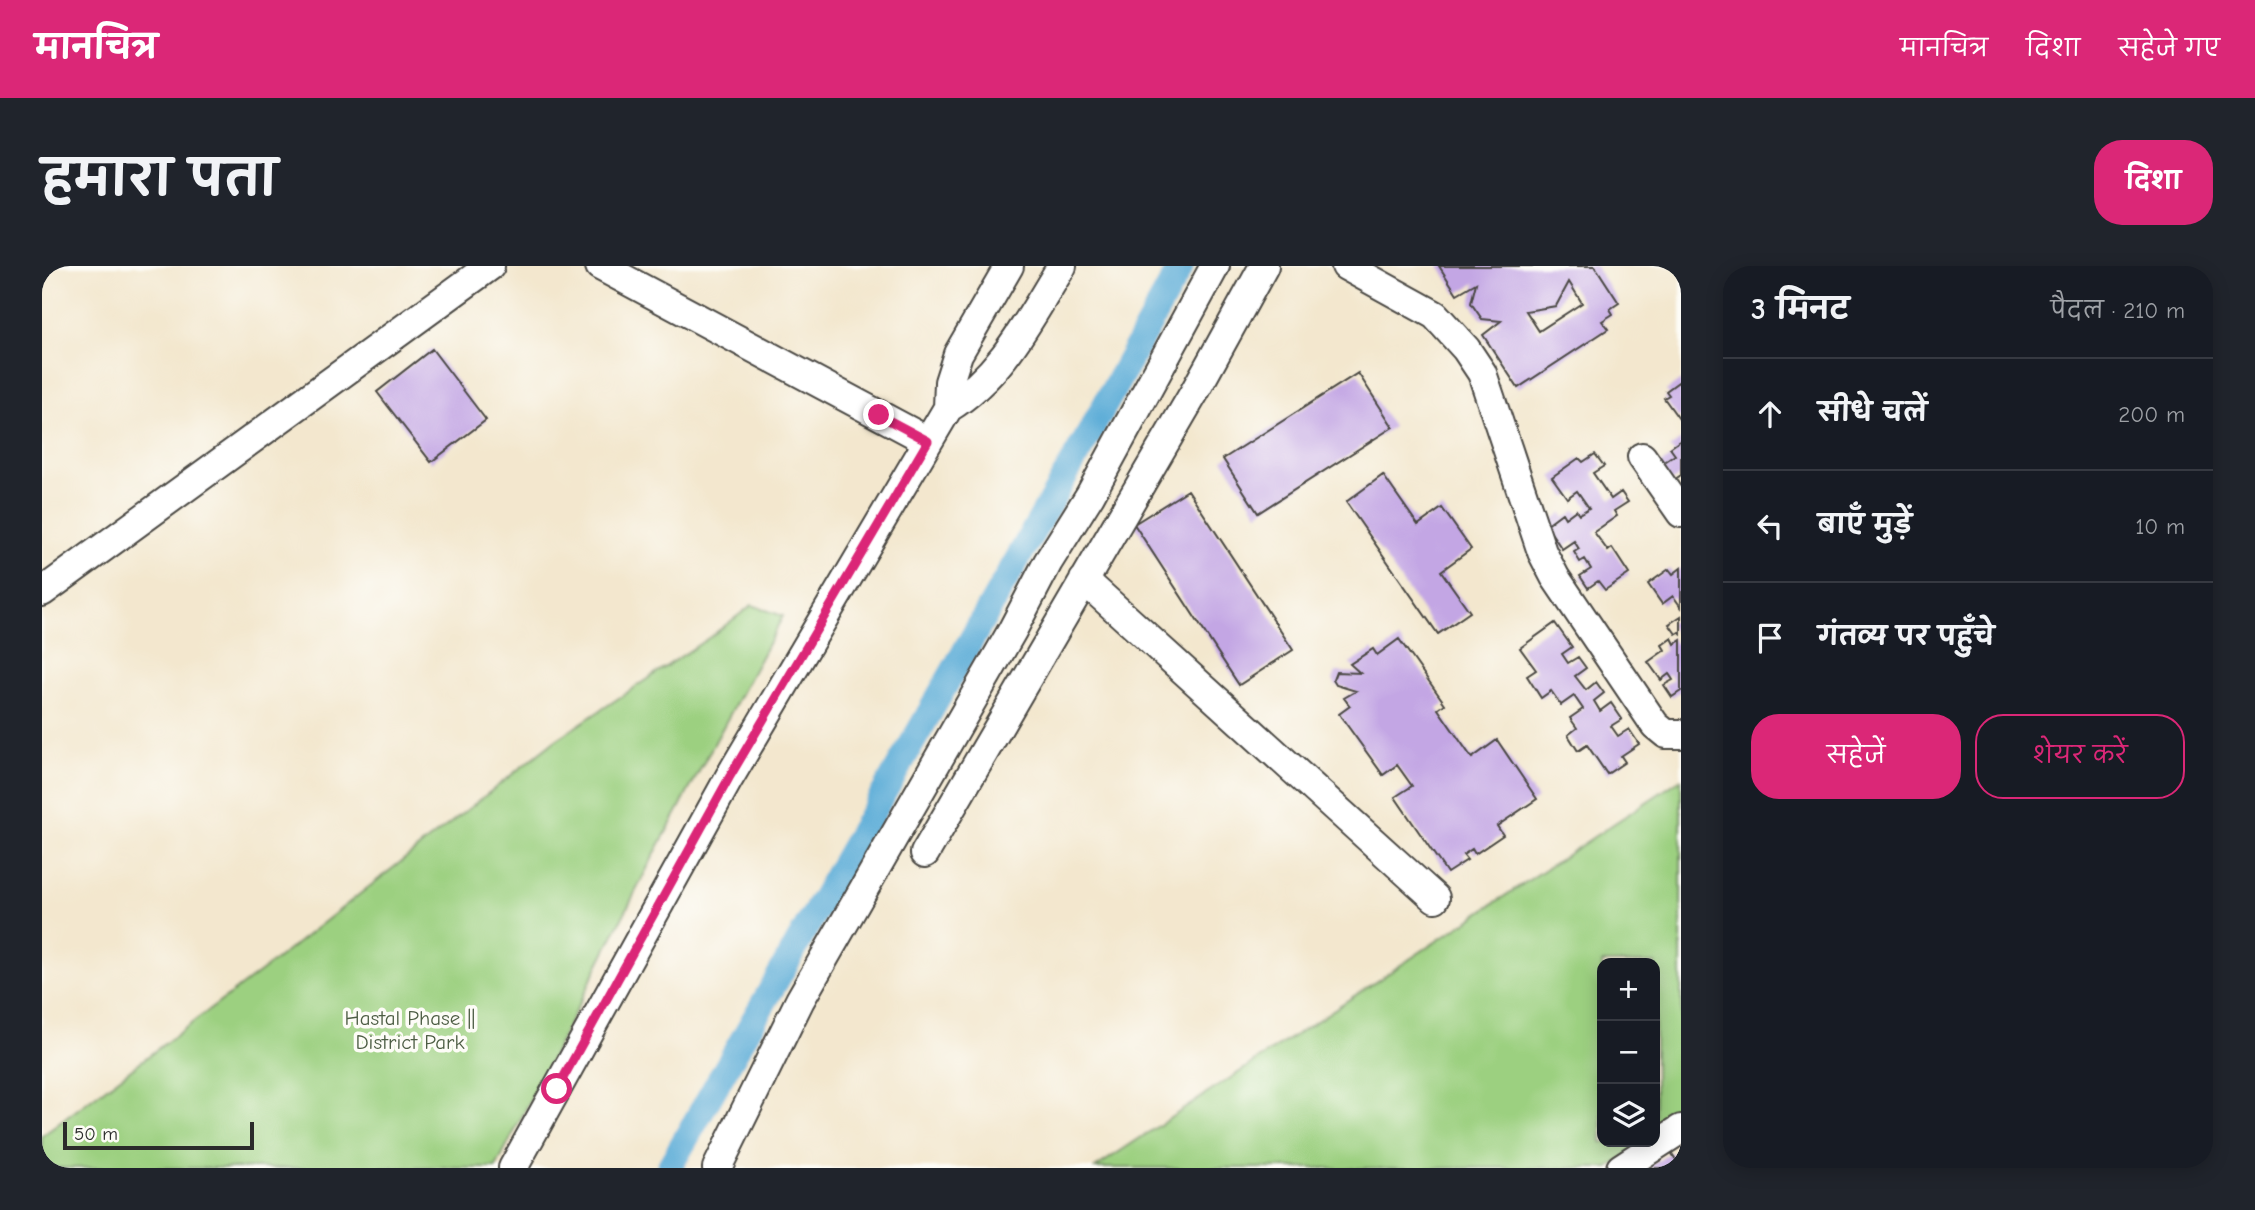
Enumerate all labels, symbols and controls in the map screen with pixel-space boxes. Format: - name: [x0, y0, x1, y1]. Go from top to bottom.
- text: मानचित्र: [35, 28, 158, 66]
- text: मानचित्र: [1900, 34, 1988, 62]
- text: दिशा: [2026, 34, 2080, 62]
- text: सहेजे गए: [2118, 34, 2220, 62]
- button: दिशा: [2094, 140, 2213, 225]
- text: हमारा पता: [42, 151, 277, 207]
- text: 3 मिनट: [1751, 292, 1849, 327]
- text: पैदल · 210 m: [2051, 297, 2185, 324]
- icon: ahead: [1751, 395, 1789, 433]
- text: सीधे चलें: [1818, 398, 1927, 428]
- route end: [863, 399, 894, 430]
- text: 200 m: [2118, 401, 2185, 428]
- icon: left: [1751, 507, 1789, 545]
- text: बाएँ मुड़ें: [1818, 510, 1912, 540]
- text: 10 m: [2135, 513, 2185, 540]
- icon: arrive: [1751, 619, 1789, 657]
- text: गंतव्य पर पहुँचे: [1818, 622, 1995, 652]
- button: सहेजें: [1751, 714, 1961, 799]
- button: शेयर करें: [1975, 714, 2185, 799]
- map controls: [1597, 958, 1660, 1147]
- button: +: [1597, 958, 1660, 1021]
- park label: Hastal Phase || District Park: [345, 1006, 475, 1054]
- button: −: [1597, 1021, 1660, 1084]
- route start: [541, 1073, 572, 1104]
- button: layers: [1597, 1084, 1660, 1147]
- scale bar: [63, 1119, 254, 1151]
- text: 50 m: [74, 1123, 118, 1145]

